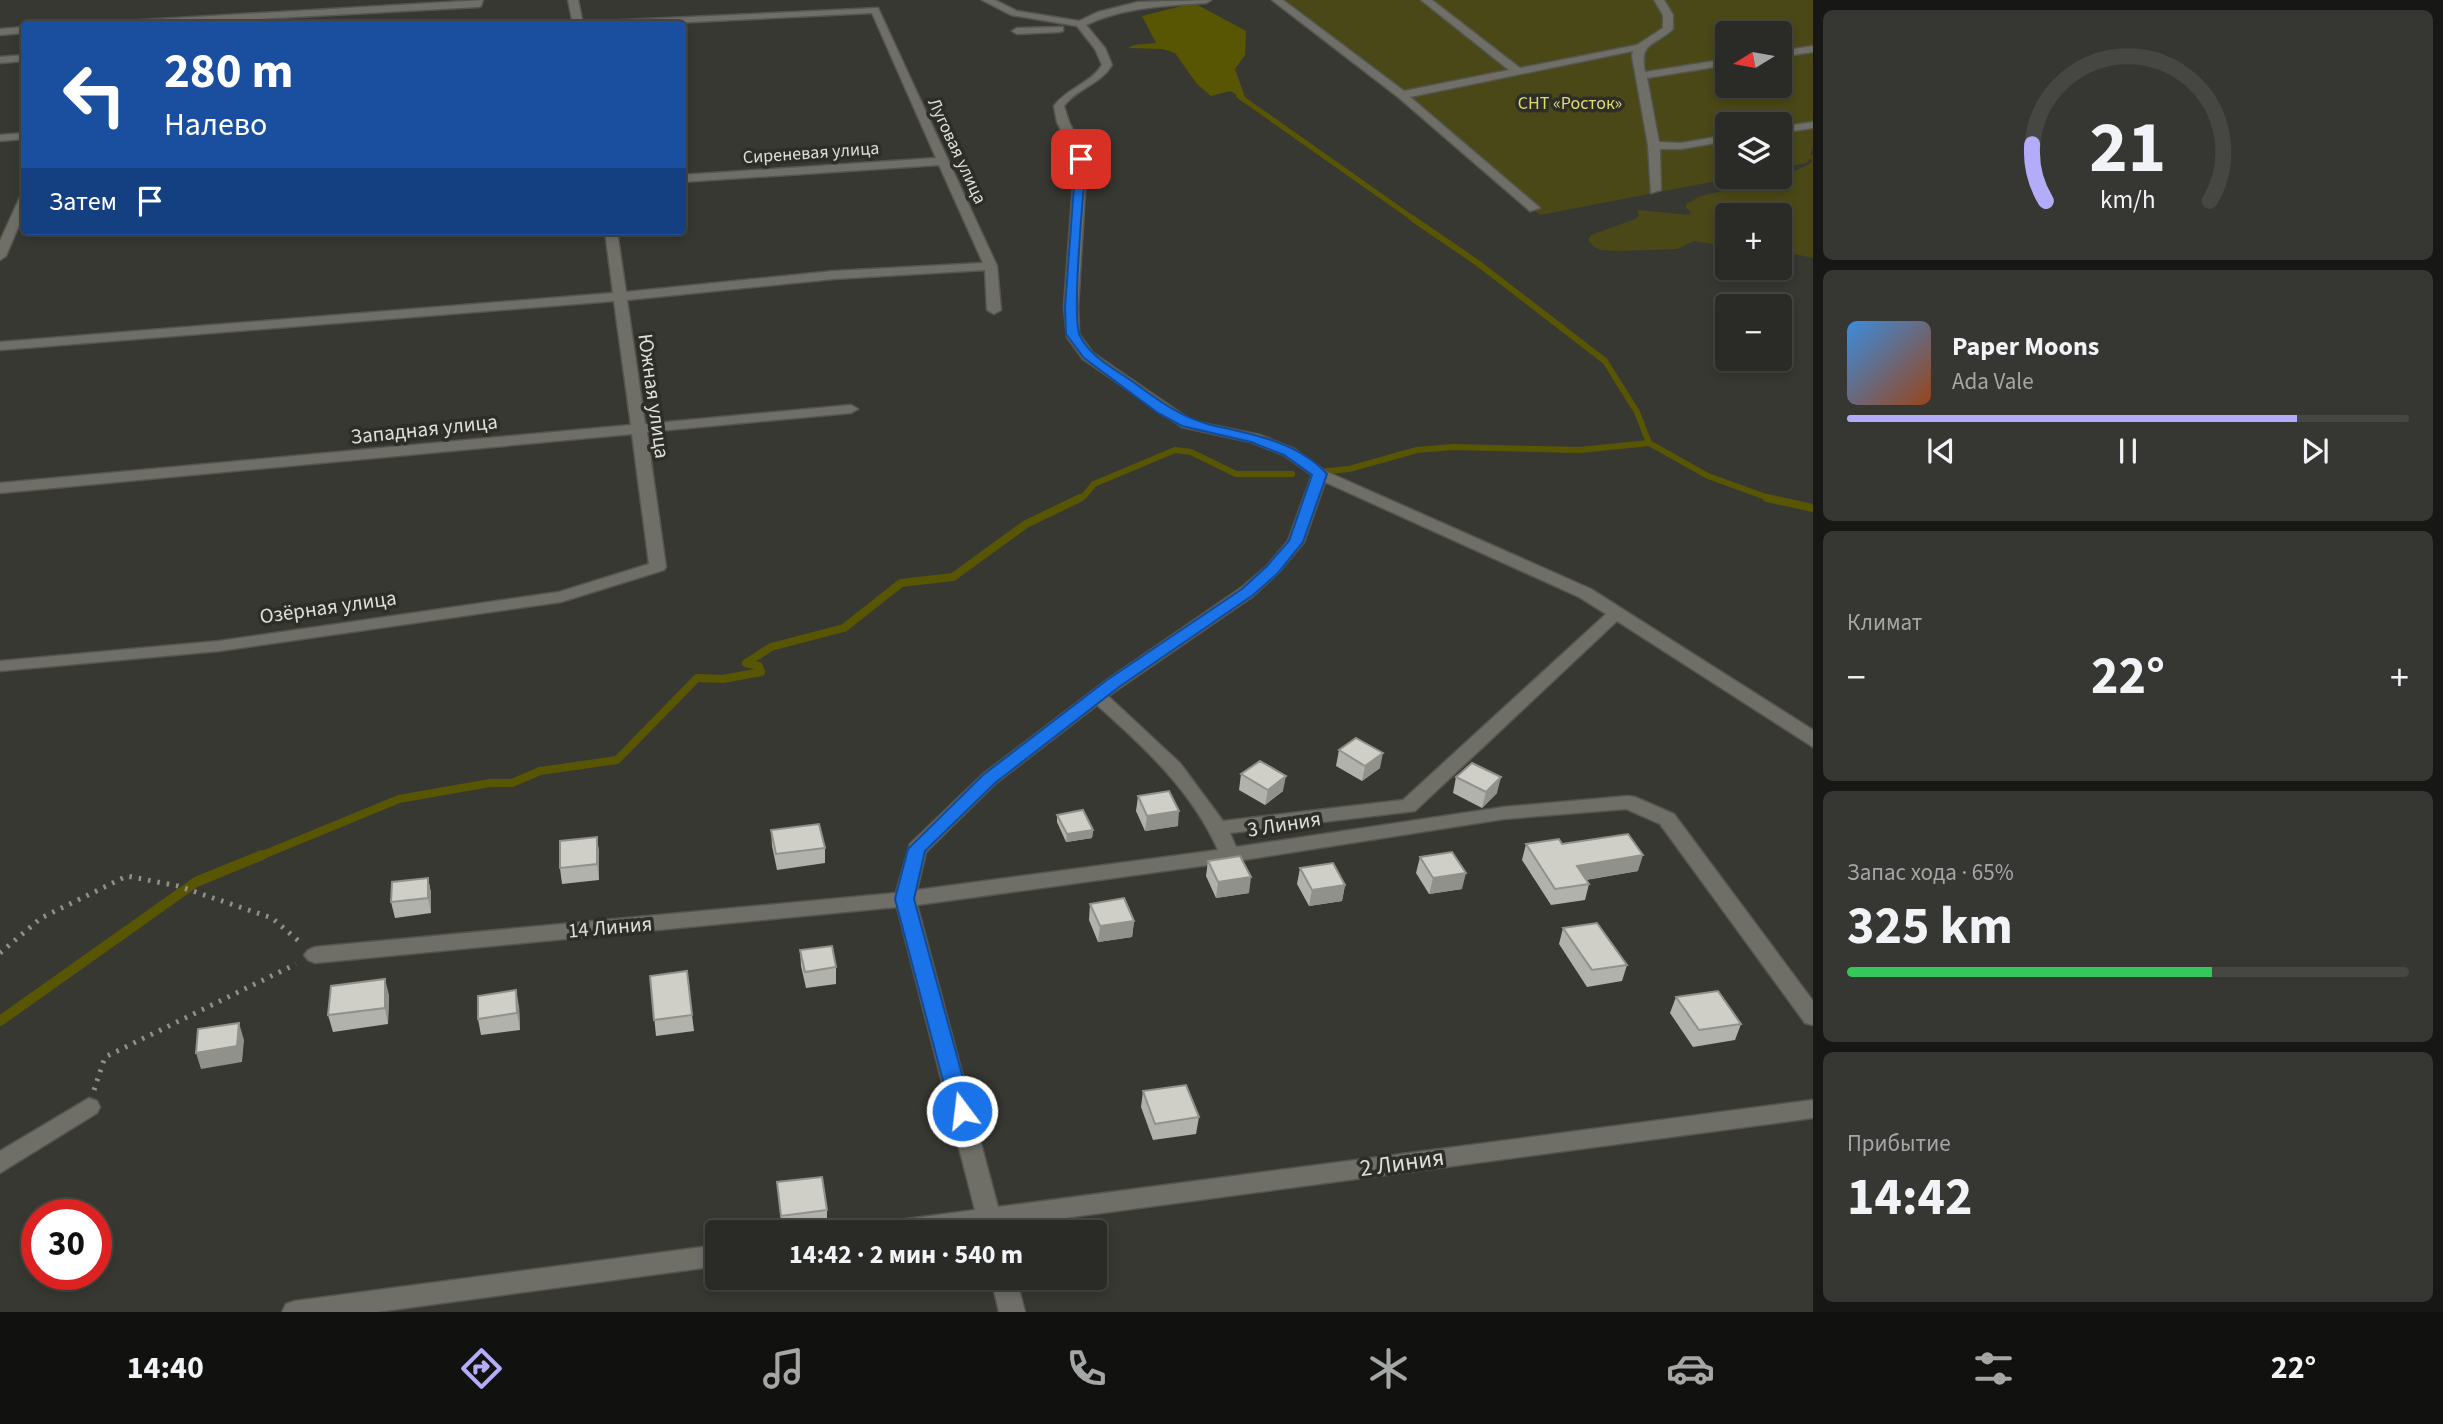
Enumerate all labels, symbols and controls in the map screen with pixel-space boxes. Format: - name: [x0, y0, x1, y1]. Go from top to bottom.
- north arrow: [1715, 21, 1792, 98]
- map controls: [1715, 21, 1792, 371]
- text: 280 m: [164, 37, 293, 107]
- icon: left: [49, 49, 140, 140]
- park label: СНТ «Росток»: [1518, 91, 1622, 116]
- street label: Луговая улица: [921, 94, 993, 208]
- text: 21: [2090, 97, 2166, 201]
- text: Налево: [164, 102, 267, 148]
- button: layers: [1715, 112, 1792, 189]
- pin: [1051, 129, 1111, 189]
- street label: Сиреневая улица: [742, 136, 880, 170]
- icon: arrive: [1062, 140, 1100, 178]
- icon: arrive: [131, 182, 169, 220]
- text: km/h: [2100, 182, 2156, 218]
- text: Затем: [49, 183, 117, 220]
- button: +: [1715, 203, 1792, 280]
- button: −: [1715, 294, 1792, 371]
- text: Paper Moons: [1952, 328, 2099, 365]
- street label: Южная улица: [630, 332, 678, 460]
- text: Ada Vale: [1952, 365, 2034, 398]
- street label: Западная улица: [349, 406, 499, 452]
- icon: previous: [1922, 432, 1960, 470]
- icon: pause: [2109, 432, 2147, 470]
- icon: next: [2296, 432, 2334, 470]
- street label: Озёрная улица: [258, 583, 398, 631]
- text: Климат: [1847, 606, 1922, 639]
- text: 22°: [2091, 640, 2165, 714]
- text: −: [1847, 651, 1866, 705]
- text: +: [2390, 651, 2409, 705]
- street label: 3 Линия: [1245, 803, 1323, 845]
- text: Запас хода · 65%: [1847, 856, 2014, 889]
- text: 325 km: [1847, 890, 2013, 964]
- street label: 14 Линия: [567, 908, 653, 946]
- position arrow: [925, 1074, 999, 1148]
- text: Прибытие: [1847, 1127, 1951, 1160]
- street label: 2 Линия: [1358, 1140, 1446, 1186]
- text: 14:42: [1847, 1161, 1972, 1235]
- speed limit sign: 30: [21, 1199, 112, 1290]
- text: 14:42 · 2 мин · 540 m: [789, 1236, 1023, 1273]
- icon: directions: [457, 1344, 506, 1393]
- icon: music: [759, 1344, 808, 1393]
- icon: phone: [1062, 1344, 1111, 1393]
- icon: climate: [1364, 1344, 1413, 1393]
- icon: car: [1666, 1344, 1715, 1393]
- icon: filters: [1969, 1344, 2018, 1393]
- text: 14:40: [127, 1345, 204, 1391]
- text: 22°: [2271, 1345, 2316, 1391]

